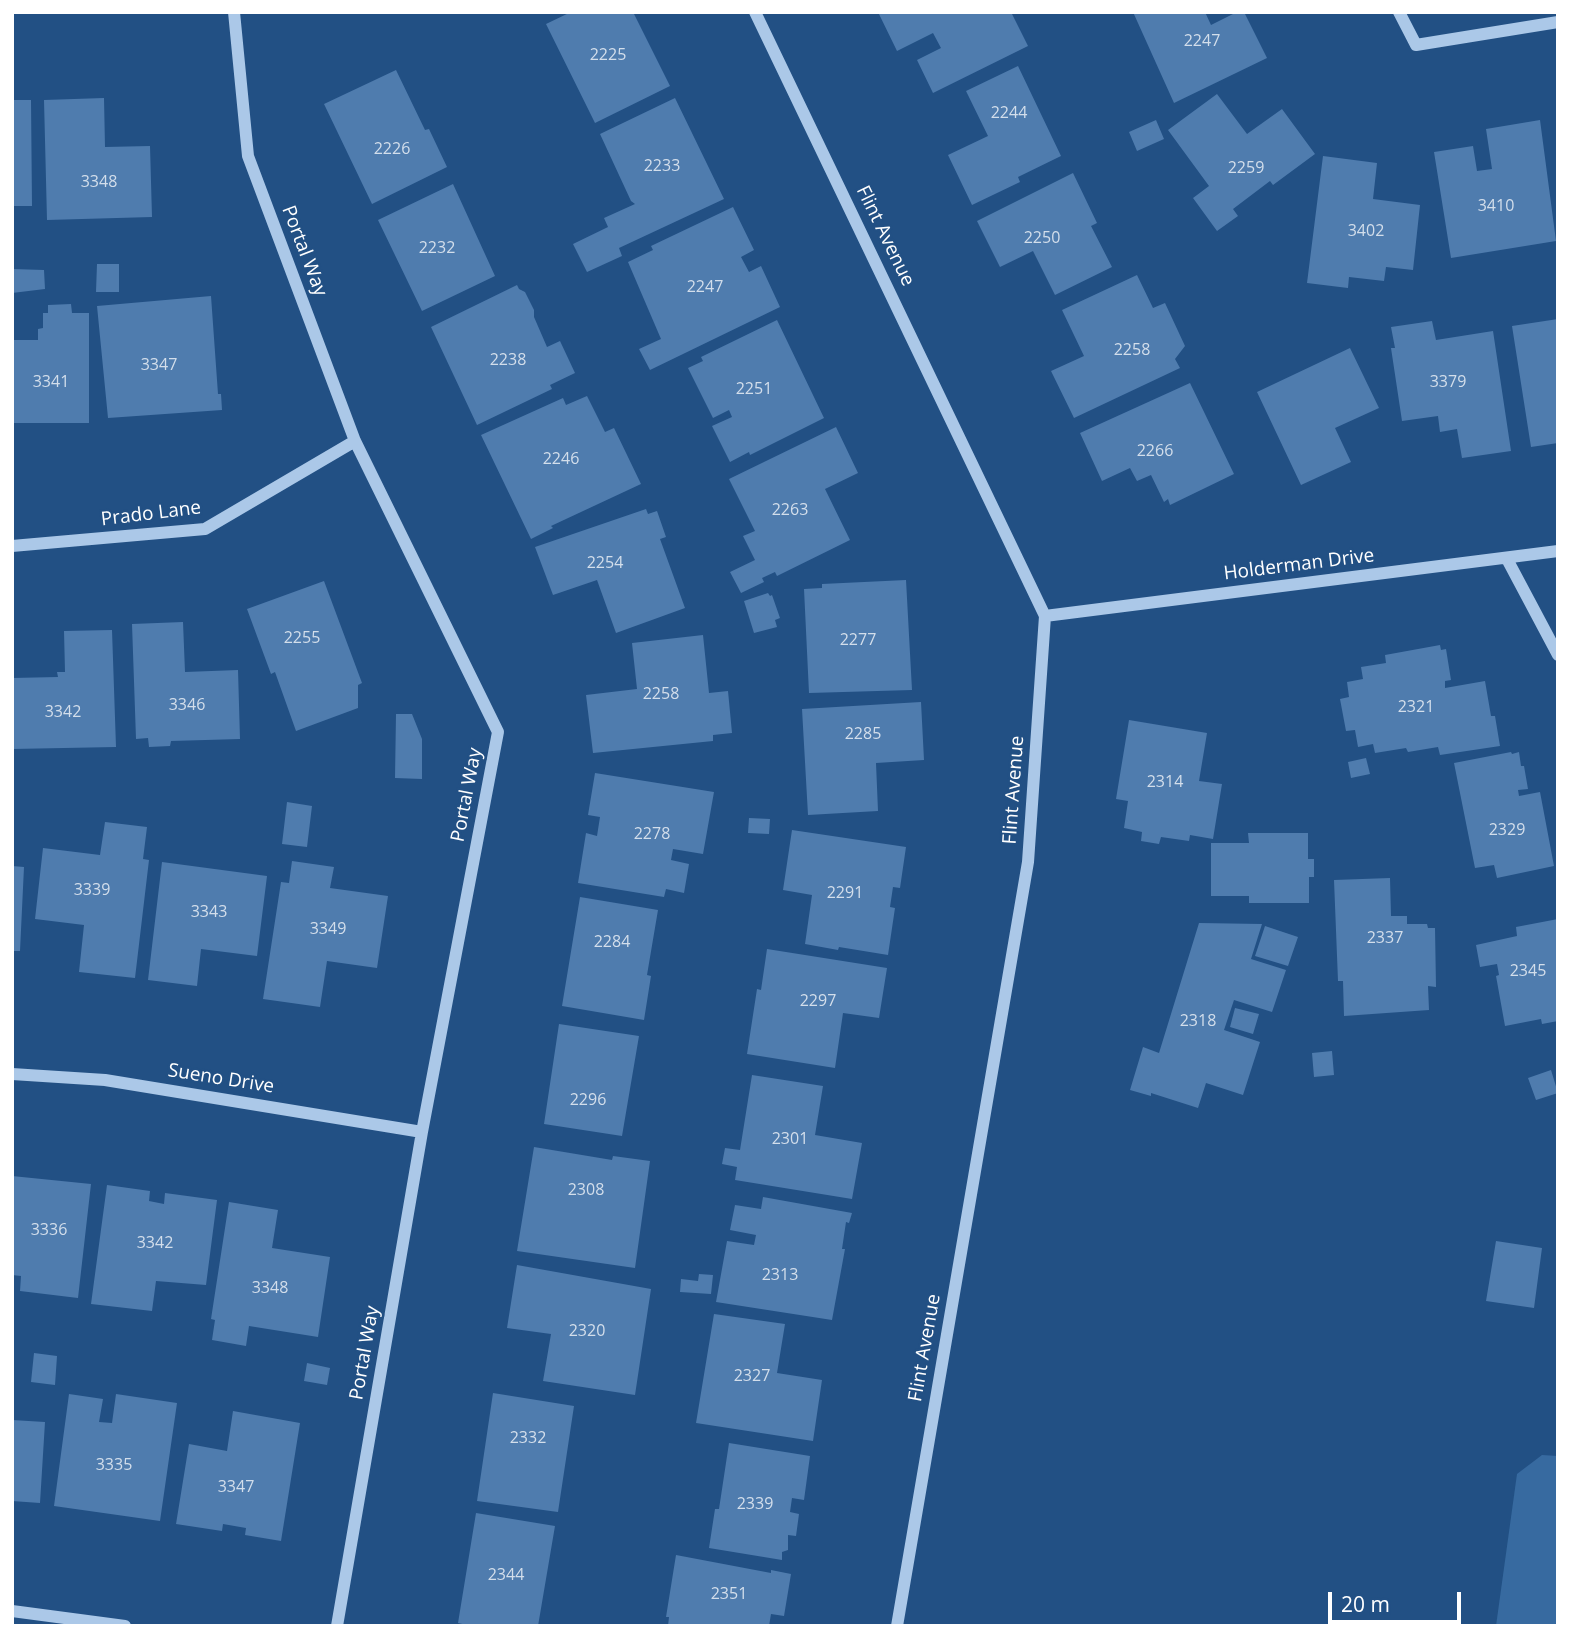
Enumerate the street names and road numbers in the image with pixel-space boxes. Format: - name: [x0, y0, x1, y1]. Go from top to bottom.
- street label: Flint Avenue: [851, 182, 919, 290]
- street label: Portal Way: [276, 202, 332, 300]
- street label: Prado Lane: [100, 497, 202, 531]
- street label: Holderman Drive: [1222, 544, 1376, 586]
- street label: Flint Avenue: [999, 735, 1029, 845]
- street label: Portal Way: [447, 746, 487, 844]
- street label: Sueno Drive: [166, 1059, 276, 1099]
- street label: Flint Avenue: [904, 1292, 946, 1404]
- street label: Portal Way: [345, 1304, 385, 1402]

